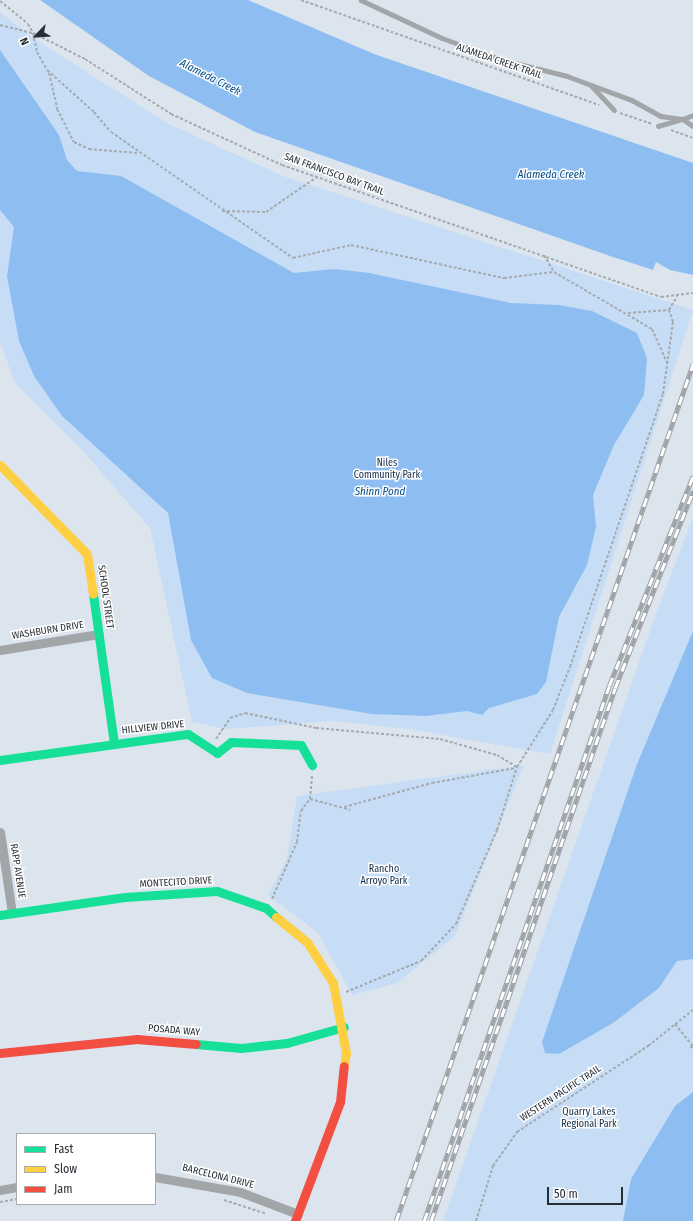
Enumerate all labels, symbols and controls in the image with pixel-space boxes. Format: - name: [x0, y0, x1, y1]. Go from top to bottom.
- north arrow: [16, 16, 56, 56]
- text: N: [17, 36, 32, 47]
- street label: ALAMEDA CREEK TRAIL: [454, 42, 544, 82]
- water label: Alameda Creek: [177, 57, 243, 99]
- street label: SAN FRANCISCO BAY TRAIL: [282, 151, 386, 199]
- water label: Alameda Creek: [518, 168, 584, 182]
- park label: Niles Community Park: [354, 457, 420, 480]
- water label: Shinn Pond: [355, 485, 405, 499]
- street label: SCHOOL STREET: [95, 564, 115, 630]
- street label: WASHBURN DRIVE: [11, 619, 85, 643]
- street label: HILLVIEW DRIVE: [121, 719, 185, 737]
- street label: RAPP AVENUE: [7, 843, 27, 899]
- park label: Rancho Arroyo Park: [361, 863, 407, 886]
- street label: MONTECITO DRIVE: [139, 875, 213, 891]
- street label: POSADA WAY: [147, 1023, 201, 1039]
- street label: WESTERN PACIFIC TRAIL: [518, 1063, 604, 1125]
- park label: Quarry Lakes Regional Park: [561, 1106, 617, 1130]
- legend: [16, 1133, 156, 1205]
- text: Fast: [54, 1142, 73, 1156]
- text: Slow: [54, 1162, 77, 1176]
- street label: BARCELONA DRIVE: [181, 1162, 255, 1192]
- scale bar: [549, 1179, 625, 1205]
- text: Jam: [54, 1182, 72, 1196]
- text: 50 m: [554, 1187, 578, 1201]

